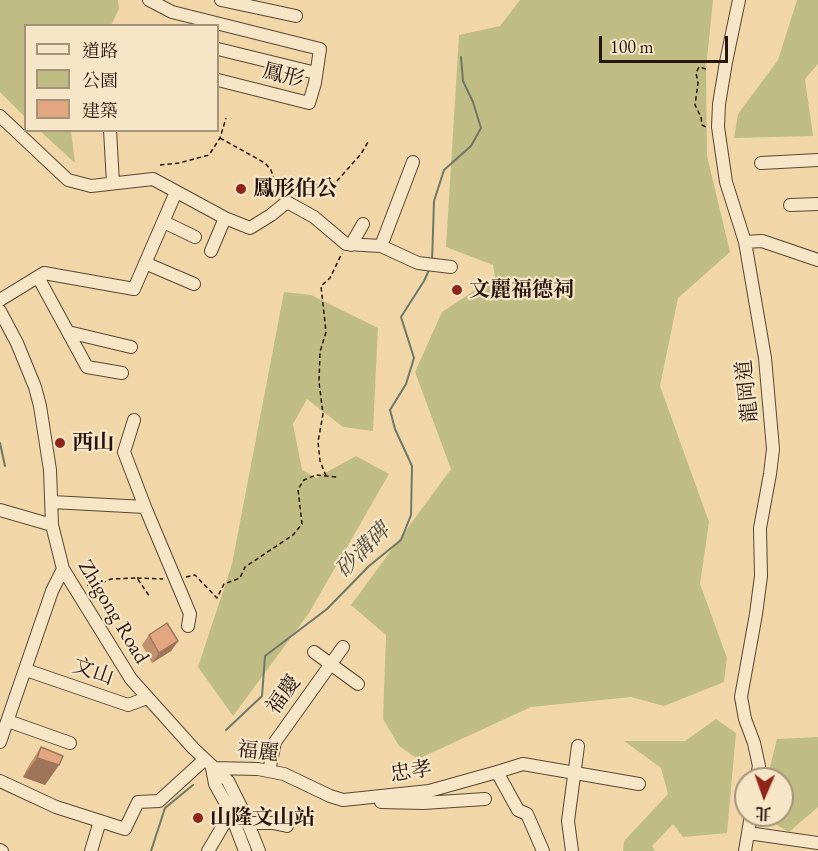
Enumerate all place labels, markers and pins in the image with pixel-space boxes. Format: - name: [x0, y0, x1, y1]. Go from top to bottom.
- place label: 鳳形伯公: [253, 176, 337, 202]
- marker: 鳳形伯公: [234, 182, 248, 196]
- place label: 文麗福德祠: [469, 277, 574, 303]
- marker: 文麗福德祠: [450, 283, 464, 297]
- place label: 西山: [72, 430, 114, 456]
- marker: 西山: [53, 436, 67, 450]
- place label: 山隆文山站: [210, 805, 315, 831]
- marker: 山隆文山站: [191, 811, 205, 825]

